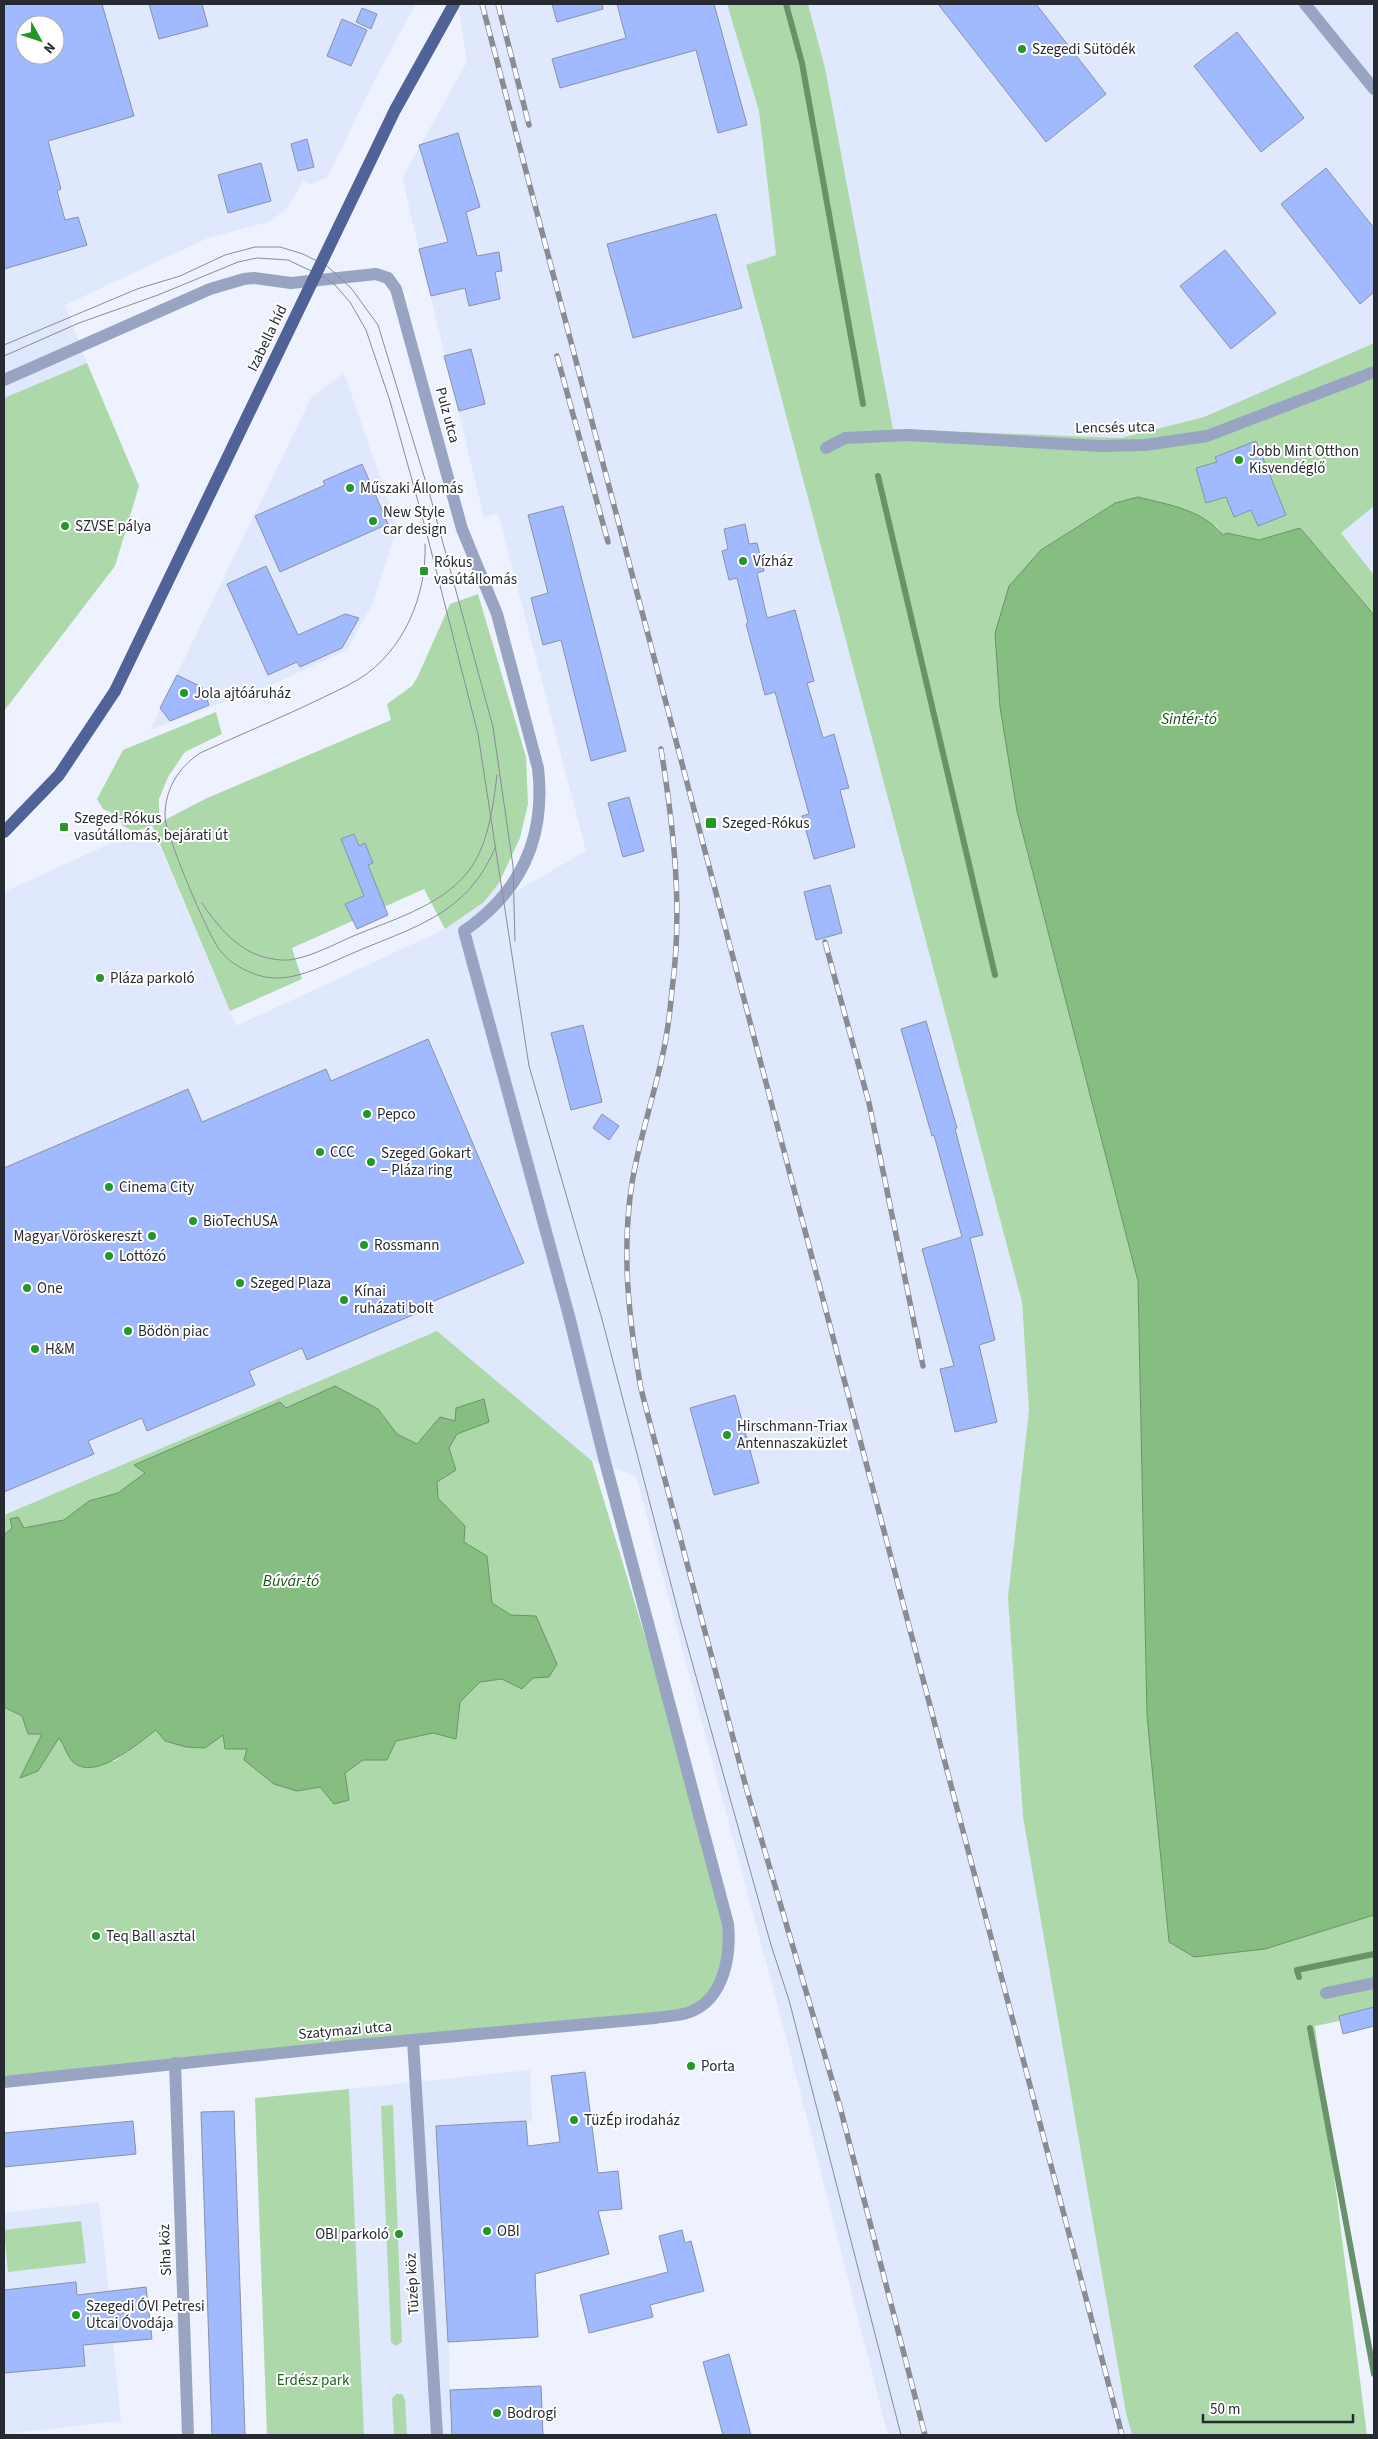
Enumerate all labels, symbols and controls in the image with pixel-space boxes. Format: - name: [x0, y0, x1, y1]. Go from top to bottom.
- north arrow: [15, 15, 65, 65]
- text: N: [39, 38, 60, 58]
- place label: Szegedi Sütödék: [1032, 39, 1136, 60]
- marker: Szegedi Sütödék: [1016, 43, 1028, 55]
- street label: Izabella híd: [242, 301, 293, 375]
- street label: Pulz utca: [430, 385, 465, 445]
- street label: Lencsés utca: [1075, 416, 1155, 439]
- place label: Jobb Mint Otthon Kisvendéglő: [1249, 441, 1359, 479]
- marker: Jobb Mint Otthon Kisvendéglő: [1233, 454, 1245, 466]
- place label: Műszaki Állomás: [360, 478, 463, 499]
- marker: Műszaki Állomás: [344, 482, 356, 494]
- place label: New Style car design: [383, 502, 447, 540]
- marker: New Style car design: [367, 515, 379, 527]
- place label: SZVSE pálya: [75, 516, 151, 537]
- marker: SZVSE pálya: [59, 520, 71, 532]
- place label: Vízház: [753, 551, 793, 572]
- place label: Rókus vasútállomás: [434, 552, 517, 590]
- marker: Vízház: [737, 555, 749, 567]
- marker: Rókus vasútállomás: [418, 565, 430, 577]
- place label: Jola ajtóáruház: [194, 683, 291, 704]
- marker: Jola ajtóáruház: [178, 687, 190, 699]
- water label: Sintér-tó: [1161, 708, 1217, 730]
- place label: Szeged-Rókus vasútállomás, bejárati út: [74, 808, 228, 846]
- place label: Szeged-Rókus: [722, 813, 810, 834]
- marker: Szeged-Rókus: [704, 816, 718, 830]
- marker: Szeged-Rókus vasútállomás, bejárati út: [58, 821, 70, 833]
- place label: Pláza parkoló: [110, 968, 195, 989]
- marker: Pláza parkoló: [94, 972, 106, 984]
- place label: Pepco: [377, 1104, 416, 1125]
- marker: Pepco: [361, 1108, 373, 1120]
- place label: CCC: [330, 1142, 355, 1163]
- place label: Szeged Gokart – Pláza ring: [381, 1143, 471, 1181]
- marker: CCC: [314, 1146, 326, 1158]
- marker: Szeged Gokart – Pláza ring: [365, 1156, 377, 1168]
- place label: Cinema City: [119, 1177, 194, 1198]
- marker: Cinema City: [103, 1181, 115, 1193]
- place label: BioTechUSA: [203, 1211, 279, 1232]
- marker: BioTechUSA: [187, 1215, 199, 1227]
- place label: Magyar Vöröskereszt: [13, 1226, 142, 1247]
- marker: Magyar Vöröskereszt: [146, 1230, 158, 1242]
- place label: Rossmann: [374, 1235, 439, 1256]
- marker: Rossmann: [358, 1239, 370, 1251]
- place label: Lottózó: [119, 1246, 166, 1267]
- marker: Lottózó: [103, 1250, 115, 1262]
- place label: Szeged Plaza: [250, 1273, 331, 1294]
- marker: Szeged Plaza: [234, 1277, 246, 1289]
- place label: One: [37, 1278, 63, 1299]
- place label: Kínai ruházati bolt: [354, 1281, 434, 1319]
- marker: One: [21, 1282, 33, 1294]
- marker: Kínai ruházati bolt: [338, 1294, 350, 1306]
- place label: Bödön piac: [138, 1321, 209, 1342]
- marker: Bödön piac: [122, 1325, 134, 1337]
- place label: H&M: [45, 1339, 75, 1360]
- marker: H&M: [29, 1343, 41, 1355]
- place label: Hirschmann-Triax Antennaszaküzlet: [737, 1416, 848, 1454]
- marker: Hirschmann-Triax Antennaszaküzlet: [721, 1429, 733, 1441]
- water label: Búvár-tó: [263, 1570, 319, 1592]
- place label: Teq Ball asztal: [106, 1926, 195, 1947]
- marker: Teq Ball asztal: [90, 1930, 102, 1942]
- street label: Szatymazi utca: [297, 2016, 393, 2045]
- place label: Porta: [701, 2056, 735, 2077]
- marker: Porta: [685, 2060, 697, 2072]
- place label: TüzÉp irodaház: [584, 2110, 680, 2131]
- marker: TüzÉp irodaház: [568, 2114, 580, 2126]
- place label: OBI: [497, 2221, 520, 2242]
- street label: Siha köz: [154, 2224, 177, 2276]
- place label: OBI parkoló: [315, 2224, 389, 2245]
- marker: OBI: [481, 2225, 493, 2237]
- marker: OBI parkoló: [393, 2228, 405, 2240]
- street label: Tüzép köz: [400, 2252, 425, 2316]
- place label: Szegedi ÓVI Petresi Utcai Óvodája: [86, 2296, 205, 2334]
- marker: Szegedi ÓVI Petresi Utcai Óvodája: [70, 2309, 82, 2321]
- park label: Erdész park: [277, 2370, 350, 2391]
- scale bar: [1203, 2392, 1353, 2424]
- text: 50 m: [1210, 2399, 1240, 2420]
- place label: Bodrogi: [507, 2403, 557, 2424]
- marker: Bodrogi: [491, 2407, 503, 2419]

